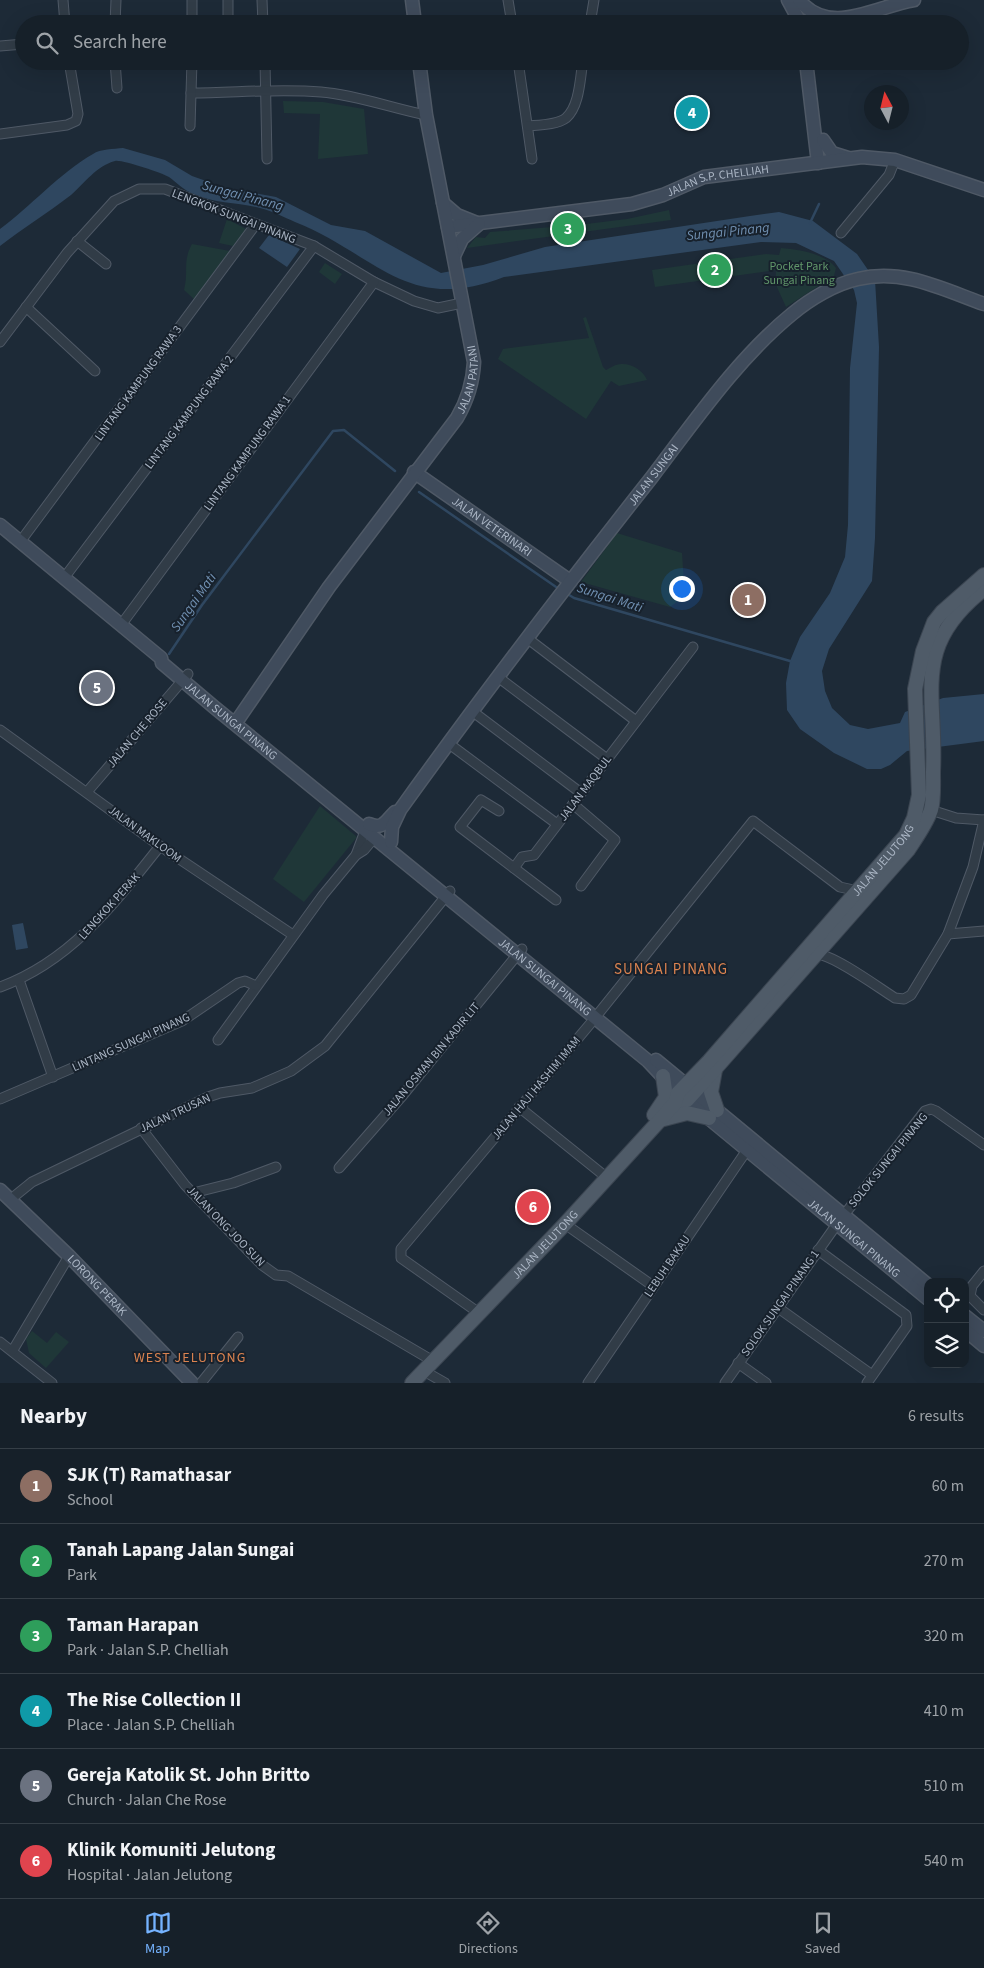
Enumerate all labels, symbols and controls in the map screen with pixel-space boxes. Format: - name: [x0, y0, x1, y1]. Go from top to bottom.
- search box: [15, 15, 969, 70]
- icon: search: [33, 29, 61, 57]
- text: Search here: [73, 29, 167, 56]
- north arrow: [864, 85, 909, 130]
- pin: 4: [676, 94, 708, 132]
- street label: JALAN S.P. CHELLIAH: [664, 161, 770, 201]
- water label: Sungai Pinang: [200, 176, 286, 216]
- street label: LENGKOK SUNGAI PINANG: [169, 185, 299, 248]
- pin: 3: [552, 210, 584, 248]
- water label: Sungai Pinang: [686, 218, 771, 246]
- pin: 2: [699, 251, 731, 289]
- park label: Pocket Park Sungai Pinang: [763, 258, 835, 289]
- street label: LINTANG KAMPUNG RAWA 3: [91, 322, 186, 444]
- street label: JALAN PATANI: [453, 344, 483, 417]
- street label: LINTANG KAMPUNG RAWA 2: [141, 352, 238, 473]
- street label: LINTANG KAMPUNG RAWA 1: [200, 392, 295, 514]
- street label: JALAN SUNGAI: [624, 441, 683, 510]
- street label: JALAN VETERINARI: [448, 493, 535, 561]
- water label: Sungai Mati: [166, 568, 222, 636]
- your location: [669, 576, 695, 602]
- water label: Sungai Mati: [574, 578, 646, 618]
- pin: 1: [732, 581, 764, 619]
- pin: 5: [81, 669, 113, 707]
- street label: JALAN SUNGAI PINANG: [181, 678, 281, 764]
- street label: JALAN CHE ROSE: [103, 695, 171, 772]
- street label: JALAN MAQBUL: [555, 752, 616, 825]
- street label: JALAN MAKLOOM: [104, 802, 185, 867]
- street label: JALAN JELUTONG: [848, 822, 919, 900]
- street label: LENGKOK PERAK: [75, 869, 144, 944]
- street label: JALAN SUNGAI PINANG: [494, 934, 595, 1020]
- district label: SUNGAI PINANG: [614, 959, 728, 980]
- street label: JALAN OSMAN BIN KADIR LIT: [379, 998, 484, 1120]
- street label: LINTANG SUNGAI PINANG: [69, 1009, 193, 1076]
- street label: JALAN HAJI HASHIM IMAM: [488, 1033, 585, 1144]
- street label: JALAN TRUSAN: [137, 1090, 213, 1137]
- street label: SOLOK SUNGAI PINANG: [845, 1109, 932, 1211]
- street label: JALAN ONG JOO SUN: [183, 1182, 269, 1271]
- pin: 6: [517, 1188, 549, 1226]
- street label: JALAN SUNGAI PINANG: [804, 1195, 904, 1282]
- street label: JALAN JELUTONG: [508, 1207, 582, 1283]
- street label: LEBUH BAKAU: [640, 1232, 694, 1301]
- street label: SOLOK SUNGAI PINANG 1: [737, 1247, 824, 1360]
- street label: LORONG PERAK: [63, 1251, 131, 1320]
- map controls: [924, 1278, 969, 1368]
- button: locate: [924, 1278, 969, 1323]
- button: layers: [924, 1323, 969, 1368]
- district label: WEST JELUTONG: [134, 1348, 246, 1368]
- text: Nearby: [20, 1401, 87, 1431]
- text: 6 results: [908, 1405, 964, 1427]
- text: SJK (T) Ramathasar: [67, 1462, 231, 1489]
- text: 1: [32, 1475, 40, 1497]
- text: 60 m: [932, 1475, 964, 1497]
- text: School: [67, 1489, 113, 1511]
- text: Tanah Lapang Jalan Sungai: [67, 1537, 294, 1564]
- text: 2: [32, 1550, 40, 1572]
- text: 270 m: [924, 1550, 964, 1572]
- text: Park: [67, 1564, 97, 1586]
- text: Taman Harapan: [67, 1612, 199, 1639]
- text: 3: [32, 1625, 40, 1647]
- text: 320 m: [924, 1625, 964, 1647]
- text: Park · Jalan S.P. Chelliah: [67, 1639, 229, 1661]
- text: The Rise Collection II: [67, 1687, 241, 1714]
- text: 4: [32, 1700, 40, 1722]
- text: 410 m: [924, 1700, 964, 1722]
- text: Place · Jalan S.P. Chelliah: [67, 1714, 235, 1736]
- text: Gereja Katolik St. John Britto: [67, 1762, 310, 1789]
- text: 5: [32, 1775, 40, 1797]
- text: 510 m: [924, 1775, 964, 1797]
- text: Church · Jalan Che Rose: [67, 1789, 226, 1811]
- text: Klinik Komuniti Jelutong: [67, 1837, 275, 1864]
- text: 6: [32, 1850, 40, 1872]
- text: 540 m: [924, 1850, 964, 1872]
- text: Hospital · Jalan Jelutong: [67, 1864, 232, 1886]
- tab: Map: [144, 1909, 172, 1959]
- tab: Directions: [459, 1909, 518, 1959]
- tab: Saved: [805, 1909, 840, 1959]

